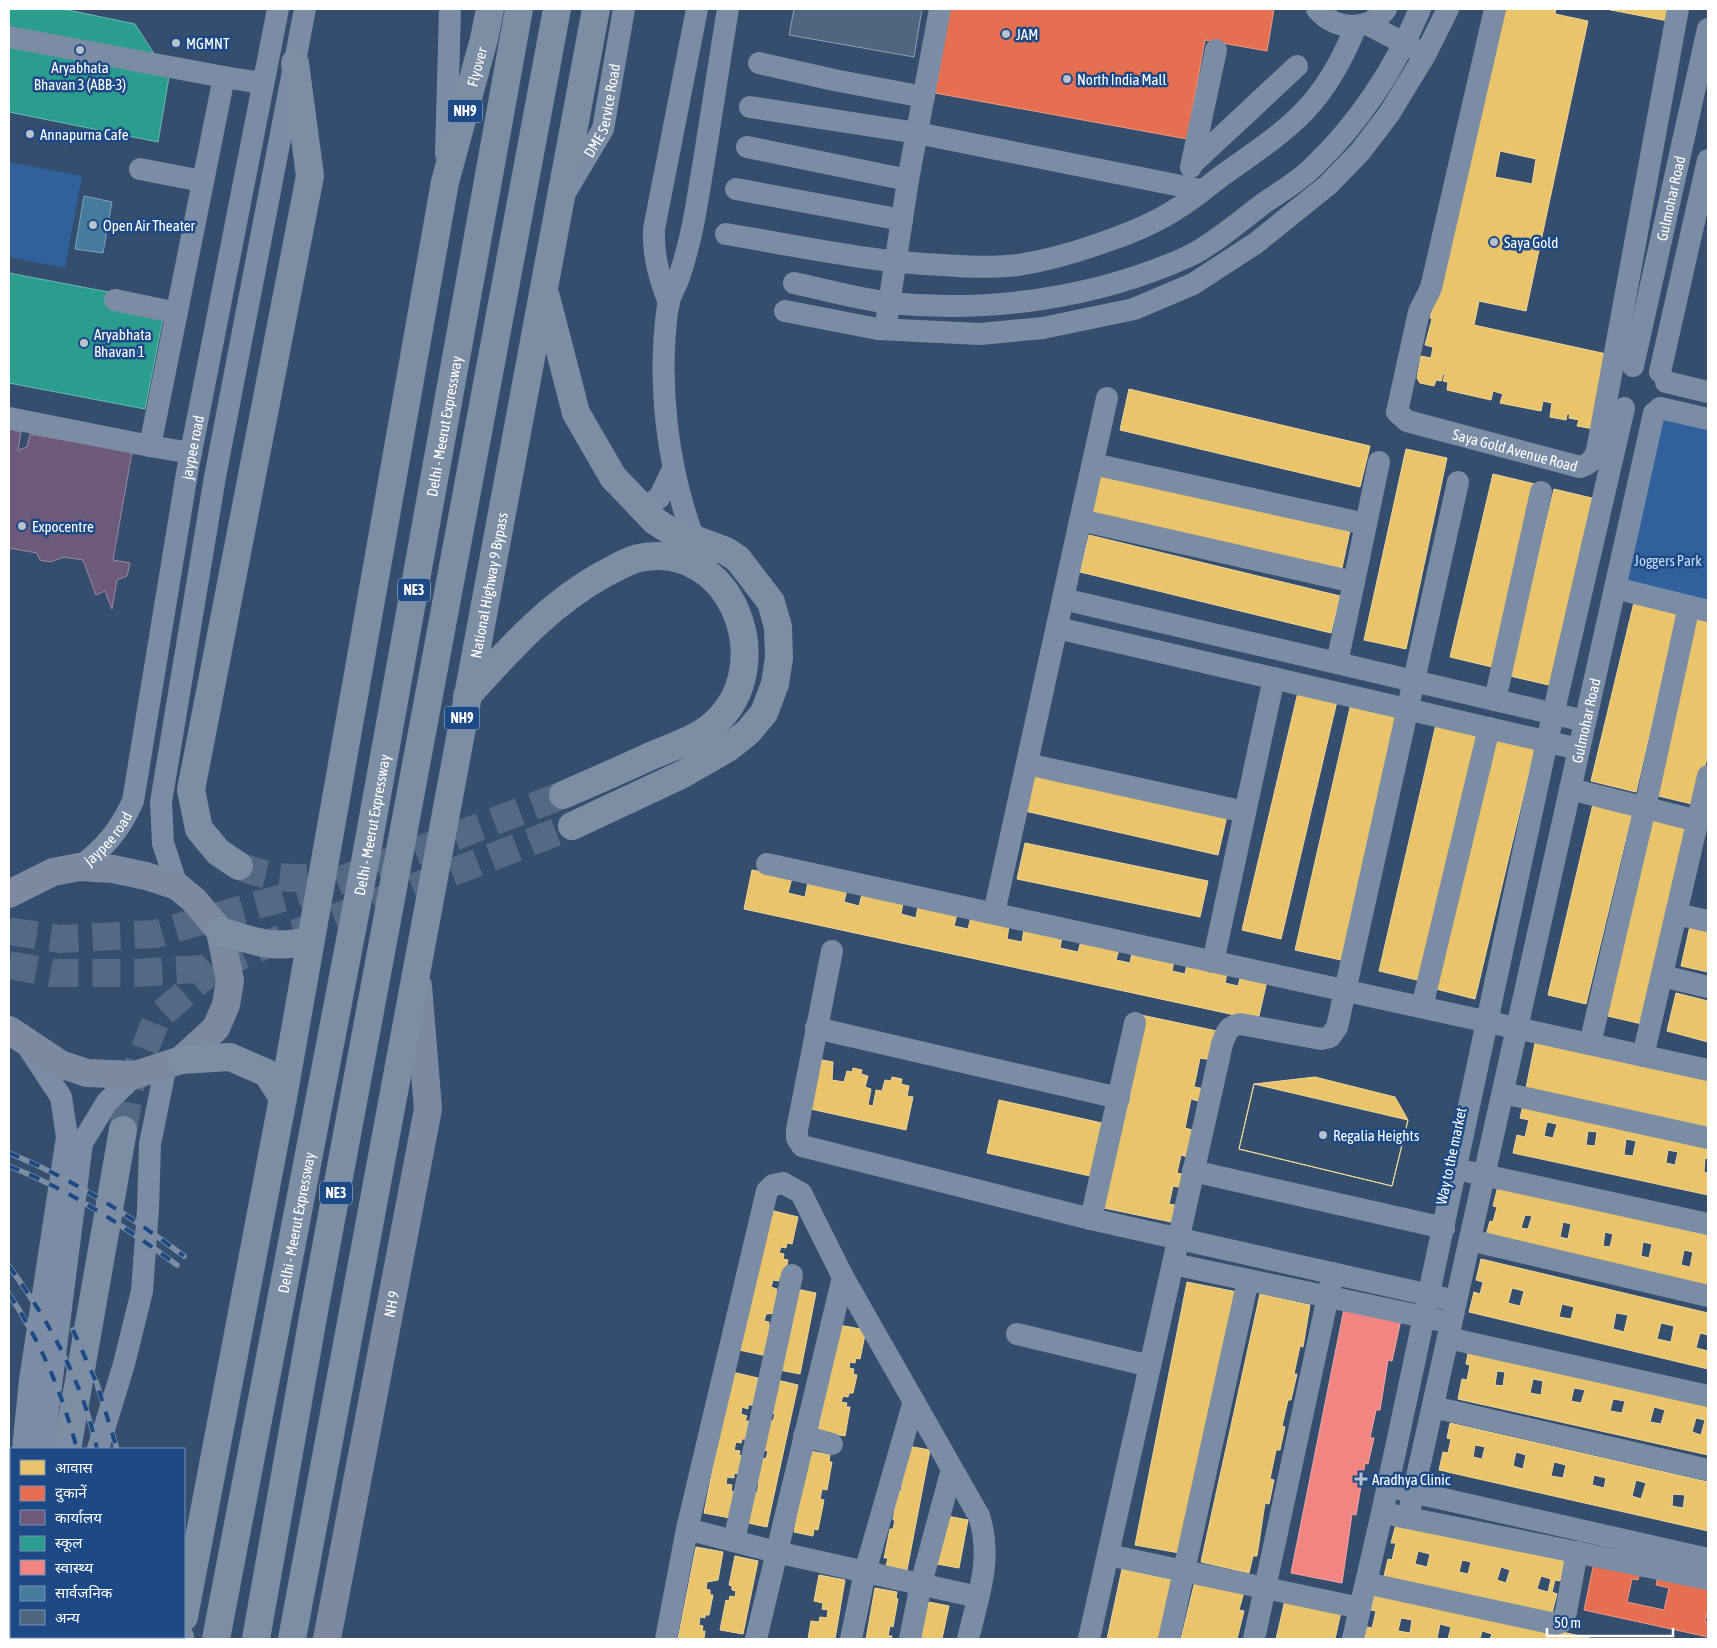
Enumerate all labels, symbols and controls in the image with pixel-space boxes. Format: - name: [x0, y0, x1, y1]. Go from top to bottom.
- place label: JAM: [1016, 26, 1038, 43]
- marker: JAM: [1000, 28, 1012, 40]
- place label: MGMNT: [186, 35, 230, 52]
- marker: MGMNT: [170, 37, 182, 49]
- marker: Aryabhata Bhavan 3 (ABB-3): [74, 44, 86, 56]
- street label: Flyover: [463, 45, 490, 88]
- place label: Aryabhata Bhavan 3 (ABB-3): [34, 59, 126, 93]
- street label: DME Service Road: [580, 62, 623, 160]
- place label: North India Mall: [1077, 71, 1167, 88]
- marker: North India Mall: [1061, 73, 1073, 85]
- road number: NH9: [448, 100, 482, 122]
- place label: Annapurna Cafe: [40, 126, 129, 143]
- marker: Annapurna Cafe: [24, 128, 36, 140]
- street label: Gulmohar Road: [1653, 154, 1688, 242]
- place label: Open Air Theater: [103, 217, 196, 234]
- marker: Open Air Theater: [87, 219, 99, 231]
- place label: Saya Gold: [1504, 234, 1558, 251]
- marker: Saya Gold: [1488, 236, 1500, 248]
- place label: Aryabhata Bhavan 1: [94, 326, 151, 360]
- marker: Aryabhata Bhavan 1: [78, 337, 90, 349]
- street label: Delhi - Meerut Expressway: [423, 354, 465, 498]
- street label: jaypee road: [177, 414, 207, 482]
- street label: Saya Gold Avenue Road: [1451, 425, 1580, 475]
- street label: National Highway 9 Bypass: [467, 511, 510, 660]
- place label: Expocentre: [32, 518, 94, 535]
- marker: Expocentre: [16, 520, 28, 532]
- park label: Joggers Park: [1634, 552, 1702, 569]
- road number: NE3: [398, 578, 430, 602]
- street label: Gulmohar Road: [1568, 676, 1603, 765]
- road number: NH9: [444, 706, 480, 730]
- street label: Delhi - Meerut Expressway: [350, 753, 393, 897]
- street label: jaypee road: [80, 809, 135, 869]
- street label: Way to the market: [1432, 1106, 1470, 1206]
- place label: Regalia Heights: [1333, 1127, 1419, 1144]
- marker: Regalia Heights: [1317, 1129, 1329, 1141]
- street label: Delhi - Meerut Expressway: [274, 1151, 318, 1294]
- road number: NE3: [320, 1182, 352, 1204]
- street label: NH 9: [380, 1289, 402, 1319]
- legend: [10, 1448, 185, 1638]
- text: आवास: [55, 1459, 94, 1476]
- place label: Aradhya Clinic: [1372, 1471, 1451, 1488]
- marker: Aradhya Clinic: [1354, 1472, 1368, 1486]
- text: दुकानें: [55, 1484, 87, 1503]
- text: कार्यालय: [55, 1509, 102, 1526]
- text: स्कूल: [55, 1534, 83, 1553]
- text: स्वास्थ्य: [55, 1559, 93, 1576]
- text: सार्वजनिक: [55, 1584, 113, 1601]
- scale bar: [1547, 1606, 1673, 1638]
- text: अन्य: [55, 1609, 80, 1626]
- text: 50 m: [1554, 1614, 1581, 1631]

